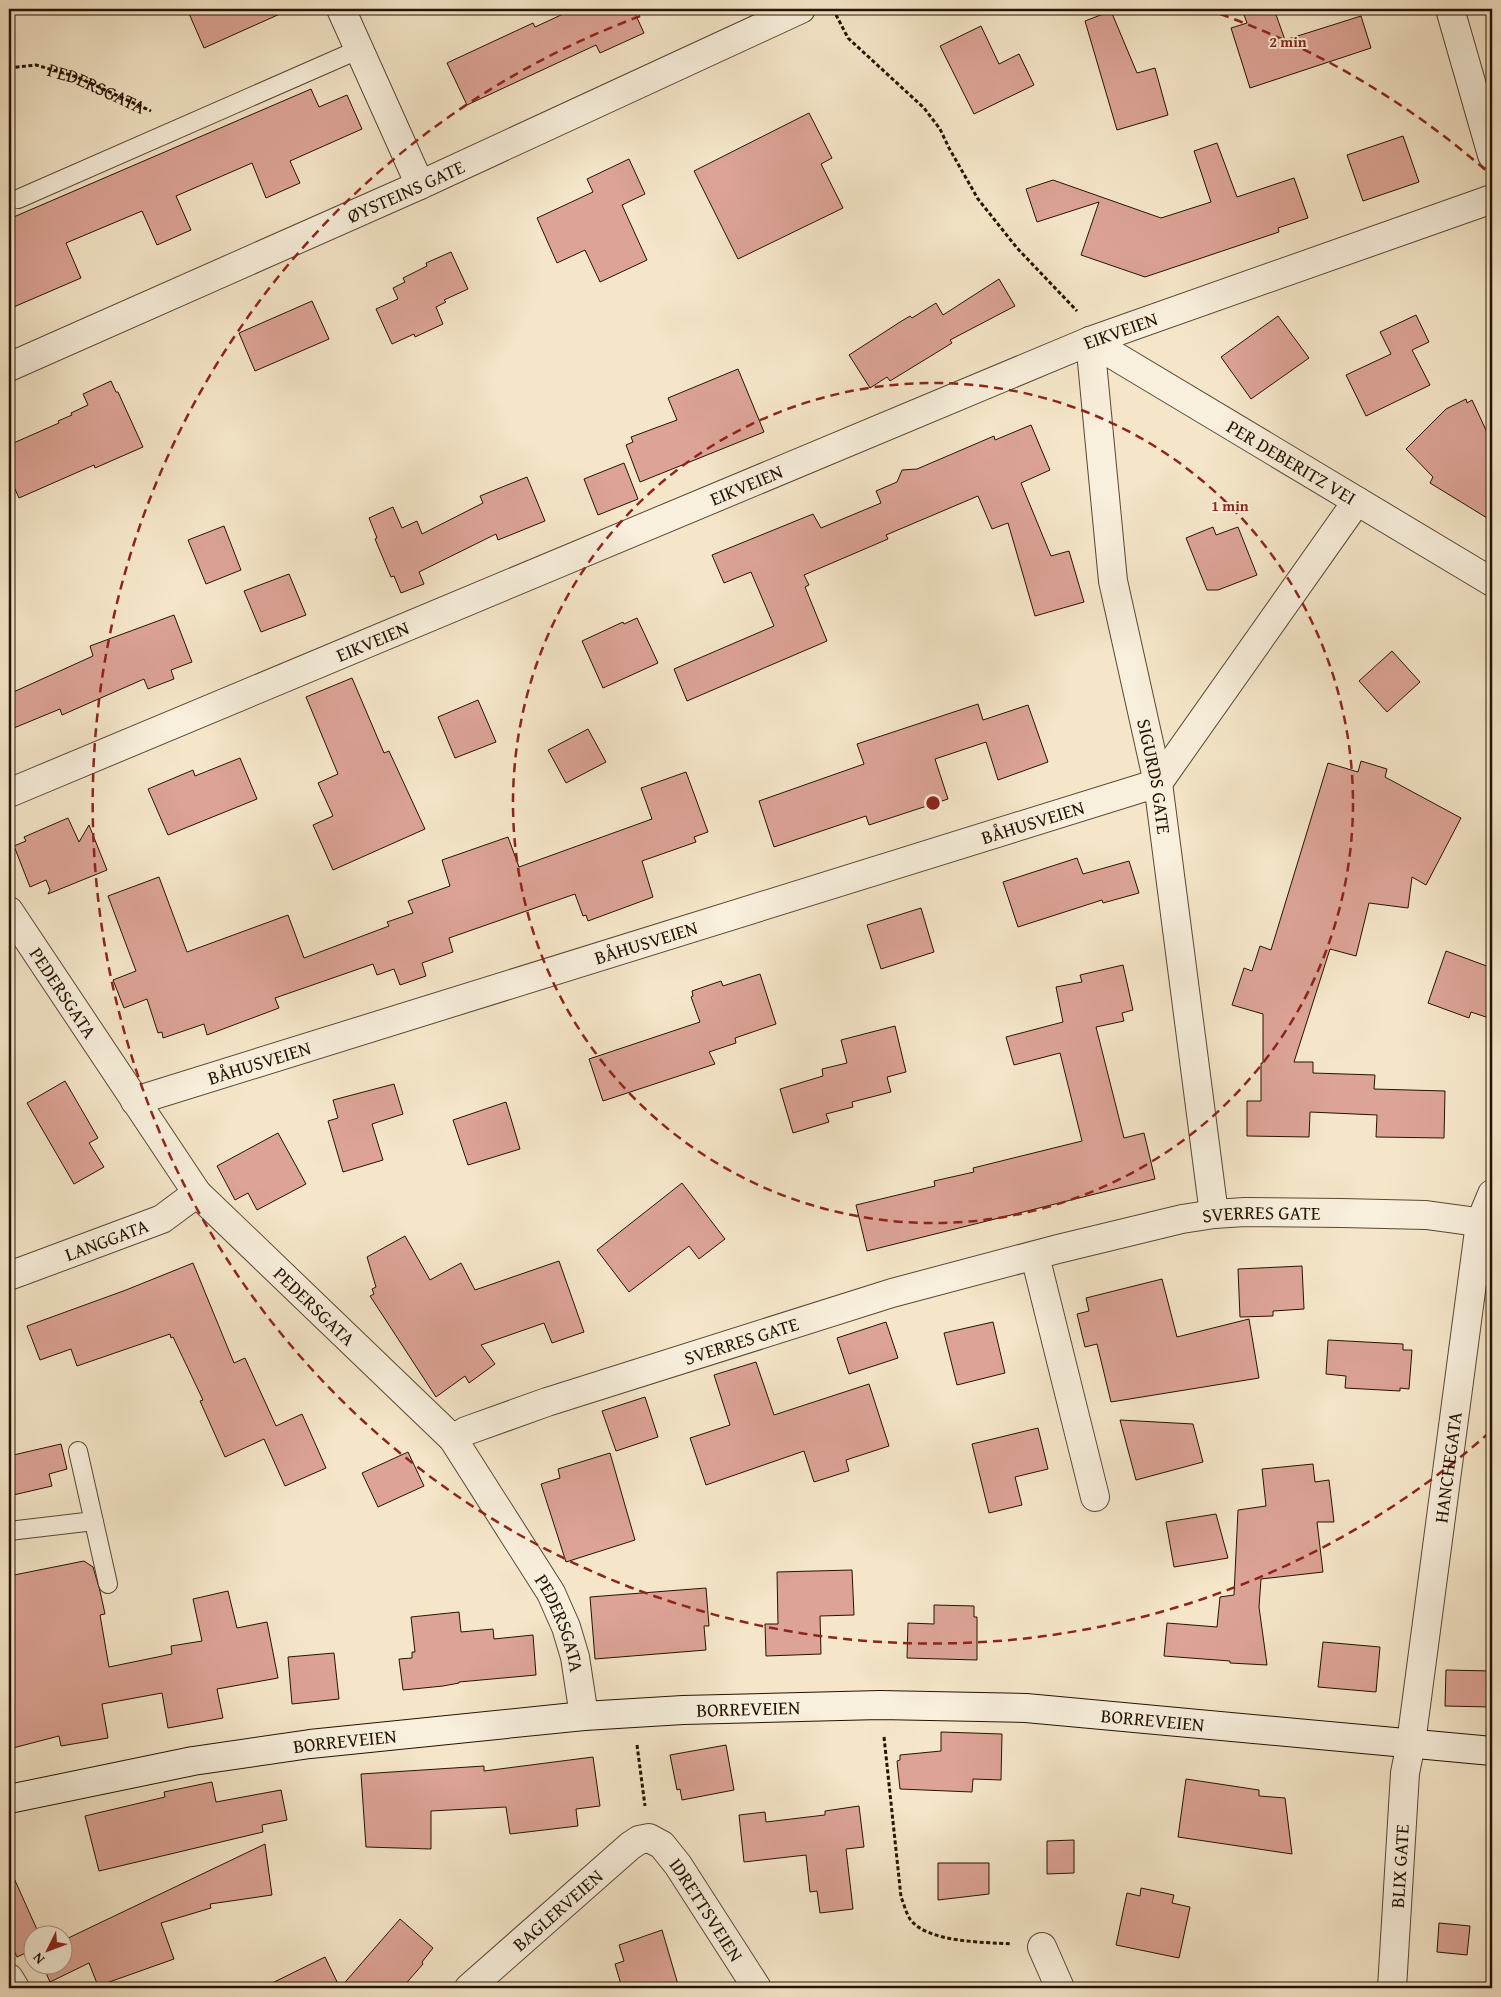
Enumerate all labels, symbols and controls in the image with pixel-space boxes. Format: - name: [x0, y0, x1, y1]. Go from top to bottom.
- text: 2 min: [1269, 31, 1307, 52]
- street label: PEDERSGATA: [44, 55, 151, 121]
- street label: ØYSTEINS GATE: [343, 152, 469, 230]
- street label: EIKVEIEN: [1079, 304, 1161, 356]
- street label: PER DEBERITZ VEI: [1222, 412, 1362, 512]
- street label: EIKVEIEN: [705, 457, 787, 512]
- text: 1 min: [1211, 495, 1249, 516]
- street label: EIKVEIEN: [332, 613, 413, 669]
- street label: SIGURDS GATE: [1130, 716, 1179, 836]
- street label: BÅHUSVEIEN: [978, 793, 1088, 851]
- centre of rings: [924, 794, 942, 812]
- street label: BÅHUSVEIEN: [591, 913, 701, 971]
- street label: PEDERSGATA: [23, 941, 104, 1044]
- street label: BÅHUSVEIEN: [204, 1033, 314, 1092]
- street label: SVERRES GATE: [1200, 1198, 1321, 1230]
- street label: LANGGATA: [61, 1211, 153, 1268]
- street label: PEDERSGATA: [267, 1260, 362, 1352]
- street label: SVERRES GATE: [681, 1309, 802, 1372]
- street label: HANCHEGATA: [1426, 1410, 1469, 1525]
- street label: PEDERSGATA: [528, 1568, 591, 1674]
- street label: BORREVEIEN: [696, 1693, 801, 1724]
- street label: BORREVEIEN: [1100, 1701, 1206, 1738]
- street label: BORREVEIEN: [291, 1721, 398, 1760]
- street label: BLIX GATE: [1383, 1823, 1416, 1909]
- street label: IDRETTSVEIEN: [663, 1851, 750, 1967]
- street label: BAGLERVEIEN: [506, 1862, 609, 1958]
- north arrow: [22, 1924, 72, 1974]
- text: N: [27, 1948, 49, 1969]

